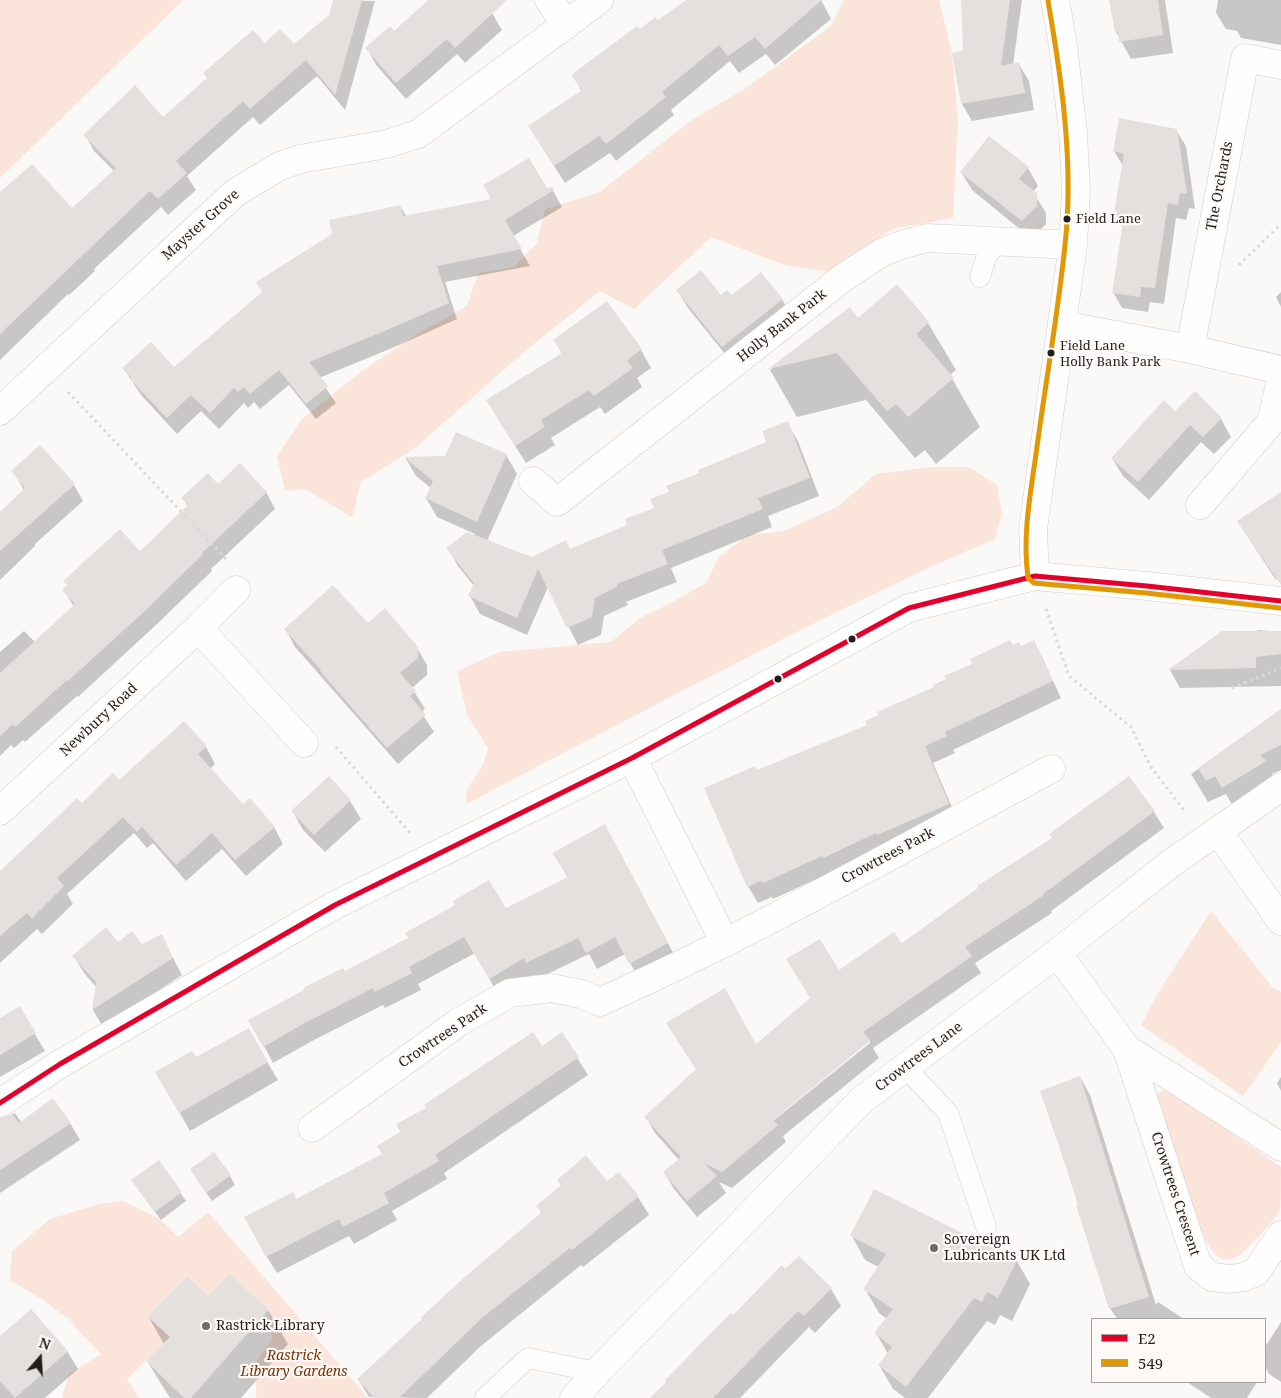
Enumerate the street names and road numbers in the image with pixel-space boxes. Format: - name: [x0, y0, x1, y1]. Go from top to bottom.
- street label: The Orchards: [1203, 140, 1237, 232]
- street label: Mayster Grove: [159, 186, 243, 264]
- street label: Holly Bank Park: [734, 286, 830, 366]
- street label: Newbury Road: [57, 680, 141, 760]
- street label: Crowtrees Park: [839, 824, 937, 888]
- street label: Crowtrees Park: [396, 1000, 490, 1072]
- street label: Crowtrees Lane: [872, 1019, 966, 1095]
- street label: Crowtrees Crescent: [1147, 1130, 1203, 1258]

